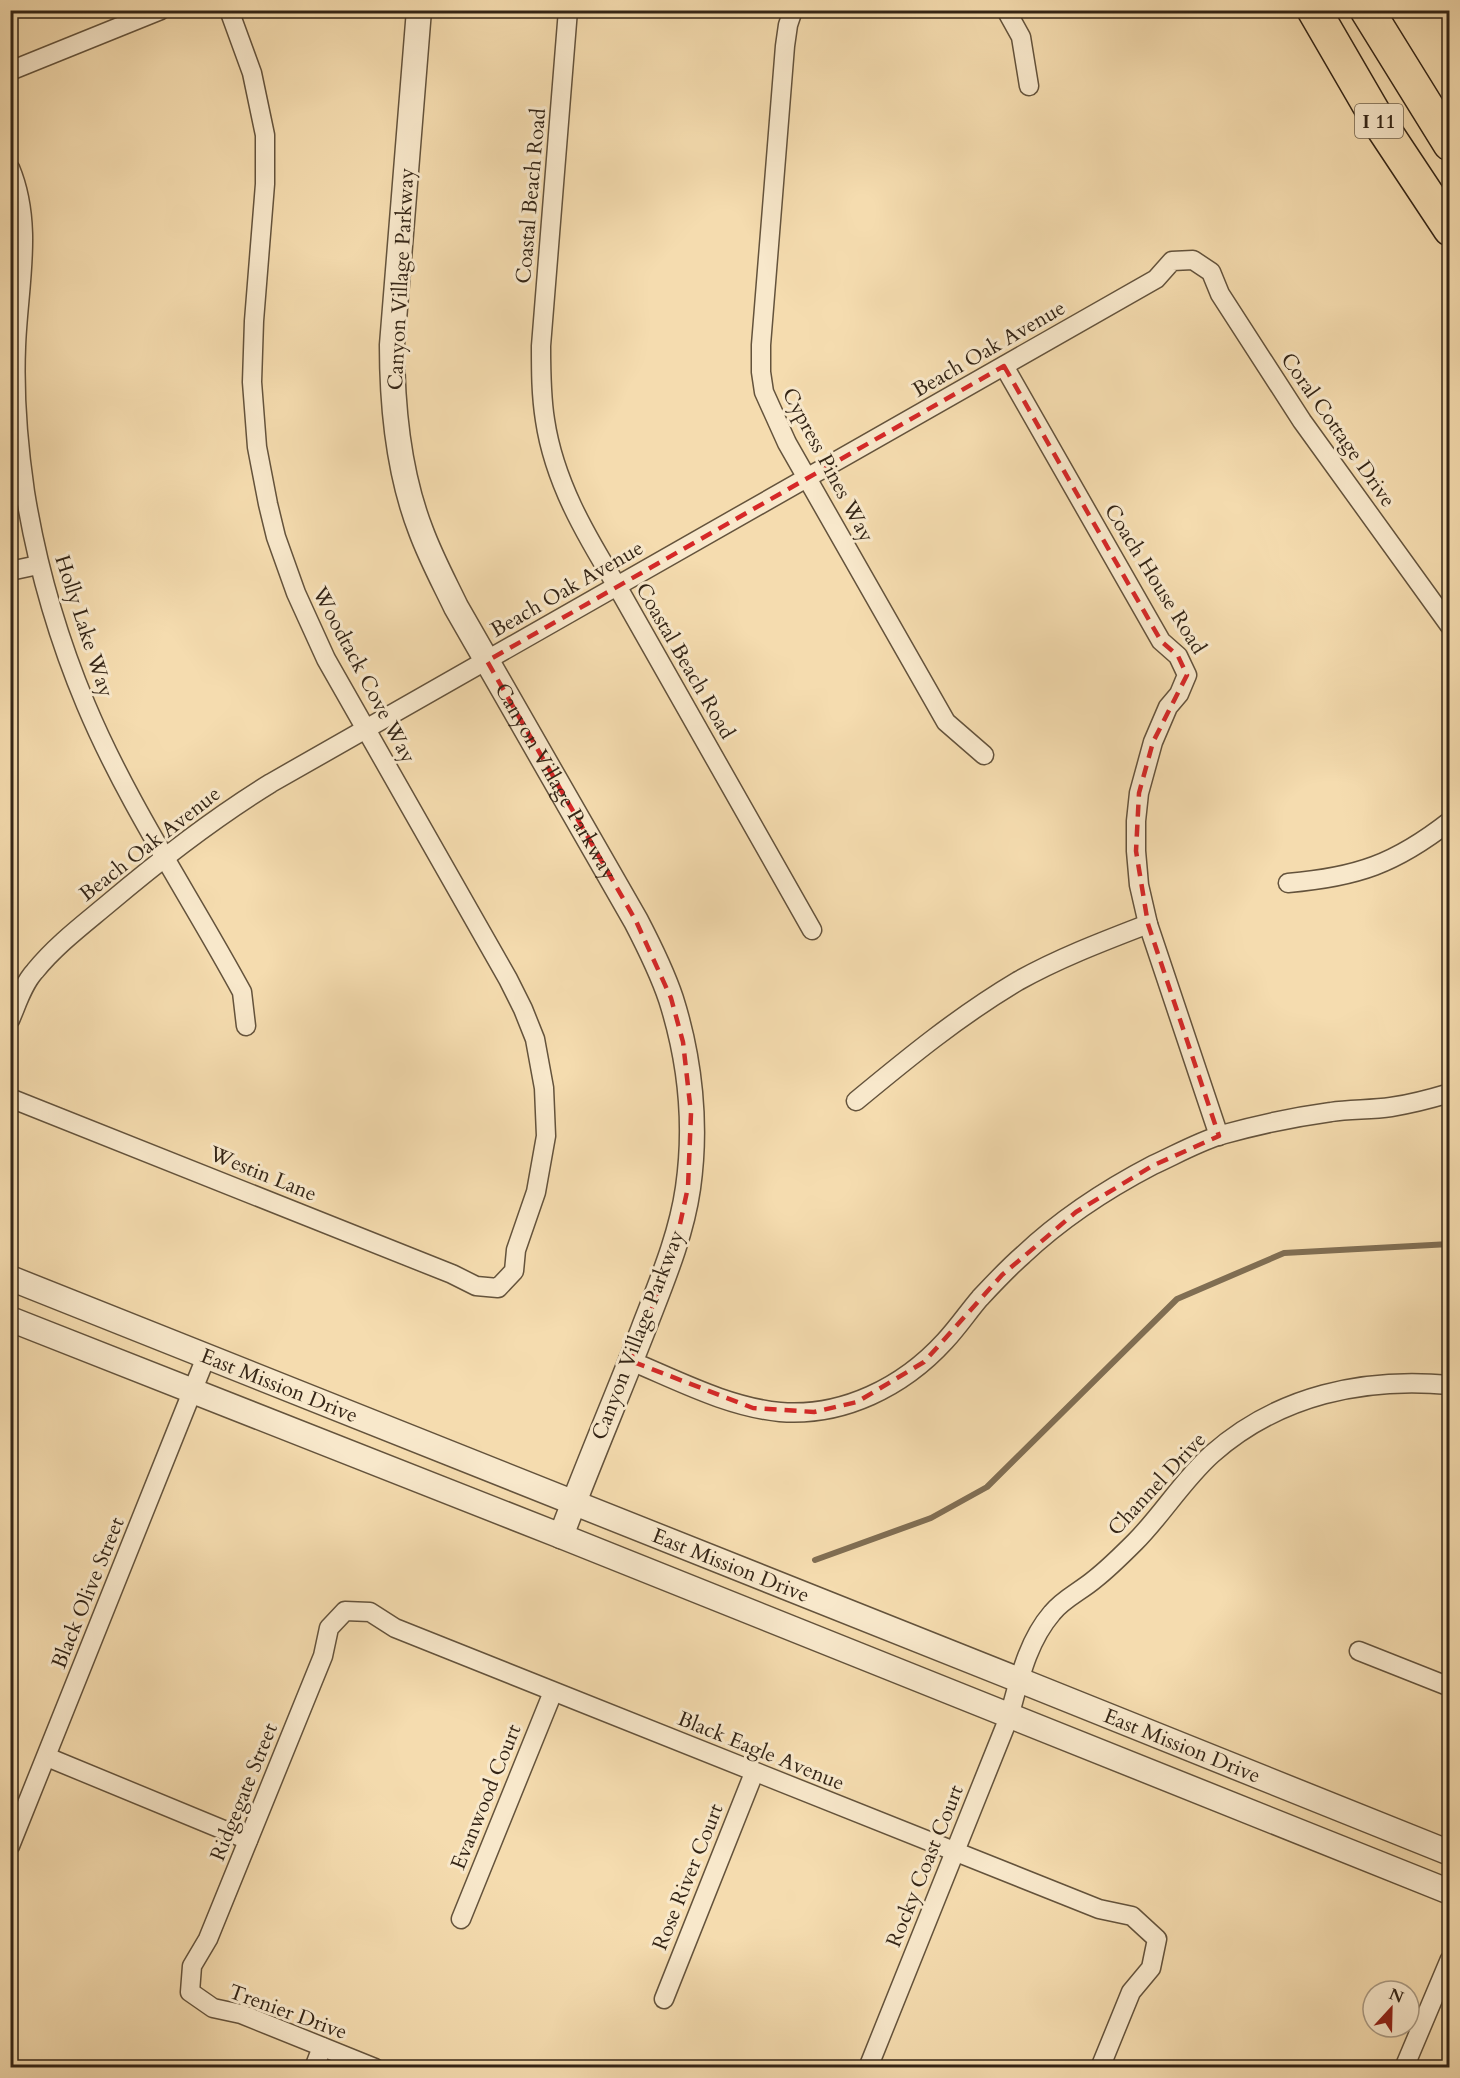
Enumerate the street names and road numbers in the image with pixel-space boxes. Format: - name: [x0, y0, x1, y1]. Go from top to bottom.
- road number: I 11: [1355, 104, 1403, 138]
- street label: Coastal Beach Road: [509, 107, 553, 285]
- street label: Canyon Village Parkway: [381, 167, 421, 391]
- street label: Beach Oak Avenue: [907, 293, 1071, 405]
- street label: Coral Cottage Drive: [1274, 347, 1402, 513]
- street label: Cypress Pines Way: [775, 383, 881, 547]
- street label: Coach House Road: [1097, 498, 1213, 660]
- street label: Beach Oak Avenue: [485, 533, 649, 645]
- street label: Holly Lake Way: [47, 551, 121, 701]
- street label: Coastal Beach Road: [628, 578, 742, 744]
- street label: Woodtack Cove Way: [305, 581, 423, 768]
- street label: Canyon Village Parkway: [488, 677, 624, 885]
- street label: Beach Oak Avenue: [73, 780, 227, 908]
- street label: Westin Lane: [204, 1139, 321, 1209]
- street label: Canyon Village Parkway: [585, 1226, 691, 1444]
- street label: East Mission Drive: [197, 1341, 362, 1430]
- street label: Channel Drive: [1101, 1426, 1213, 1542]
- street label: Black Olive Street: [44, 1513, 132, 1673]
- street label: East Mission Drive: [648, 1521, 814, 1610]
- street label: East Mission Drive: [1099, 1701, 1265, 1790]
- street label: Black Eagle Avenue: [673, 1704, 849, 1798]
- street label: Ridgegate Street: [203, 1718, 285, 1865]
- street label: Evanwood Court: [444, 1720, 528, 1874]
- street label: Rocky Coast Court: [879, 1780, 971, 1951]
- street label: Rose River Court: [645, 1799, 731, 1954]
- street label: Trenier Drive: [225, 1977, 351, 2047]

